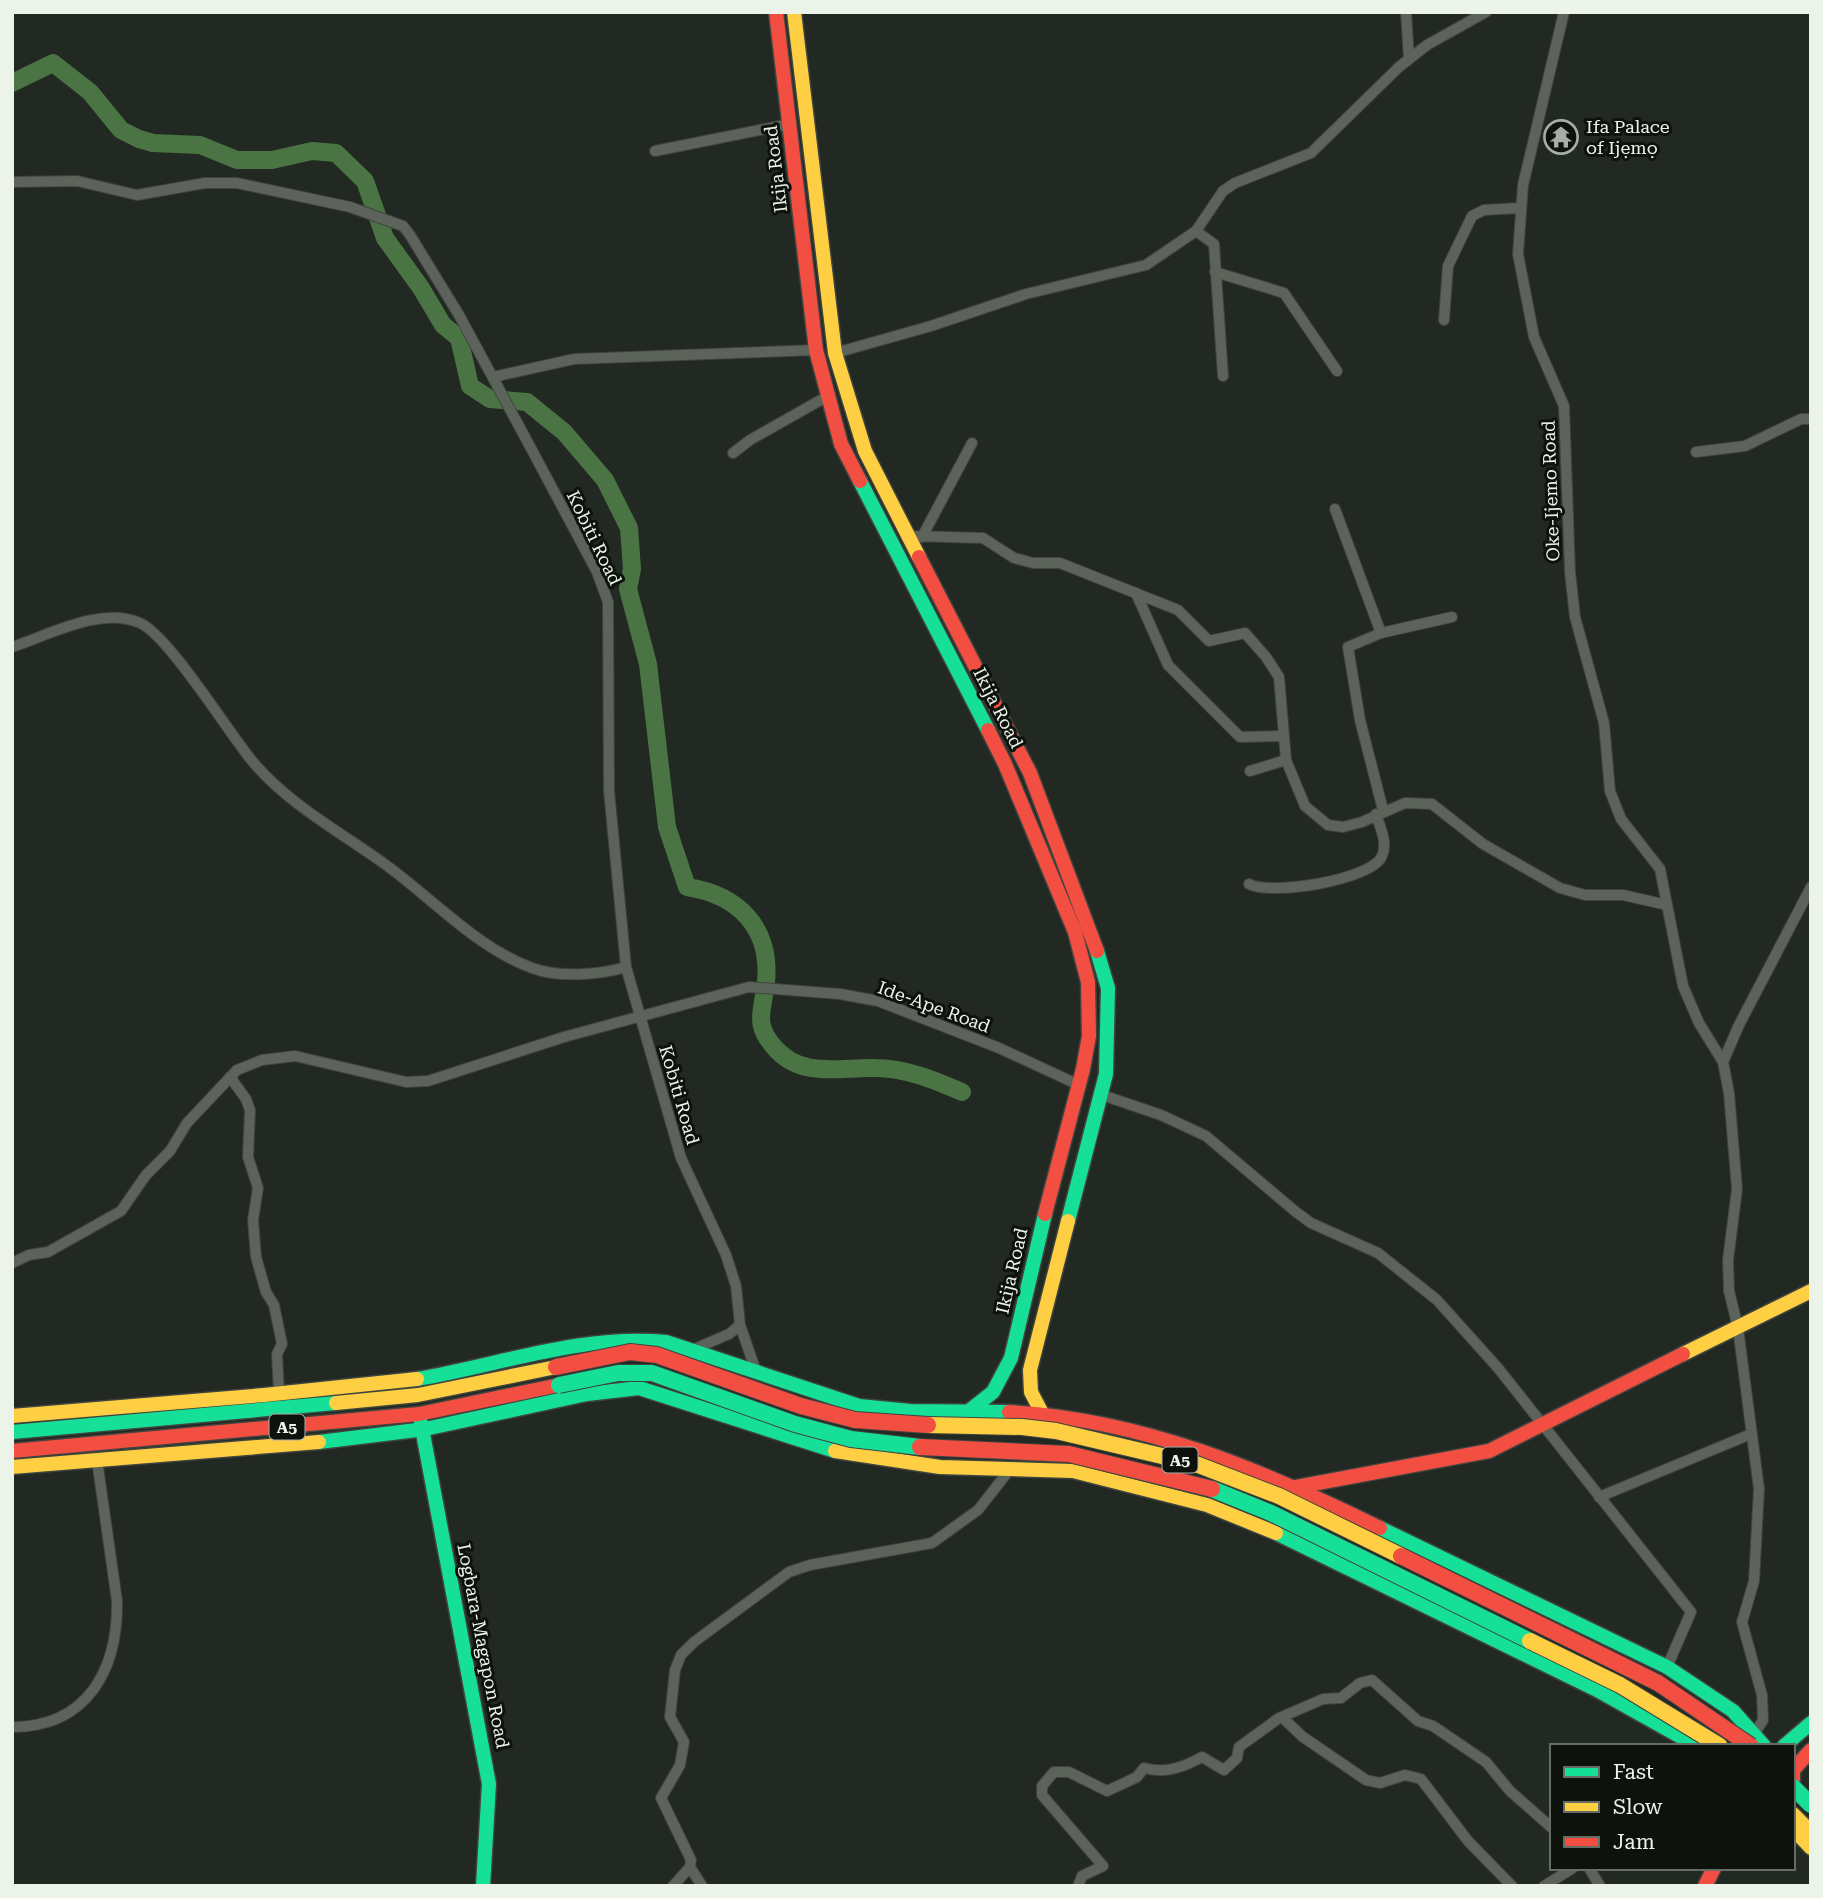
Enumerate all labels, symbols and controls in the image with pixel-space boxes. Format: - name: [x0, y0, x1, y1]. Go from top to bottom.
- place label: Ifa Palace of Ijẹmọ: [1586, 116, 1670, 158]
- temple icon: Ifa Palace of Ijẹmọ: [1542, 118, 1580, 156]
- street label: Ikija Road: [760, 124, 791, 214]
- street label: Oke-Ijemo Road: [1538, 420, 1563, 562]
- street label: Kobiti Road: [563, 487, 627, 589]
- street label: Ikija Road: [969, 664, 1028, 752]
- street label: Ide-Ape Road: [875, 976, 994, 1037]
- street label: Kobiti Road: [655, 1043, 704, 1147]
- street label: Ikija Road: [991, 1225, 1032, 1316]
- road number: A5: [270, 1414, 304, 1440]
- road number: A5: [1162, 1448, 1198, 1472]
- street label: Logbara-Magapon Road: [453, 1542, 514, 1751]
- legend: [1550, 1744, 1795, 1870]
- text: Fast: [1613, 1760, 1654, 1784]
- text: Slow: [1613, 1795, 1663, 1819]
- text: Jam: [1613, 1830, 1655, 1854]

